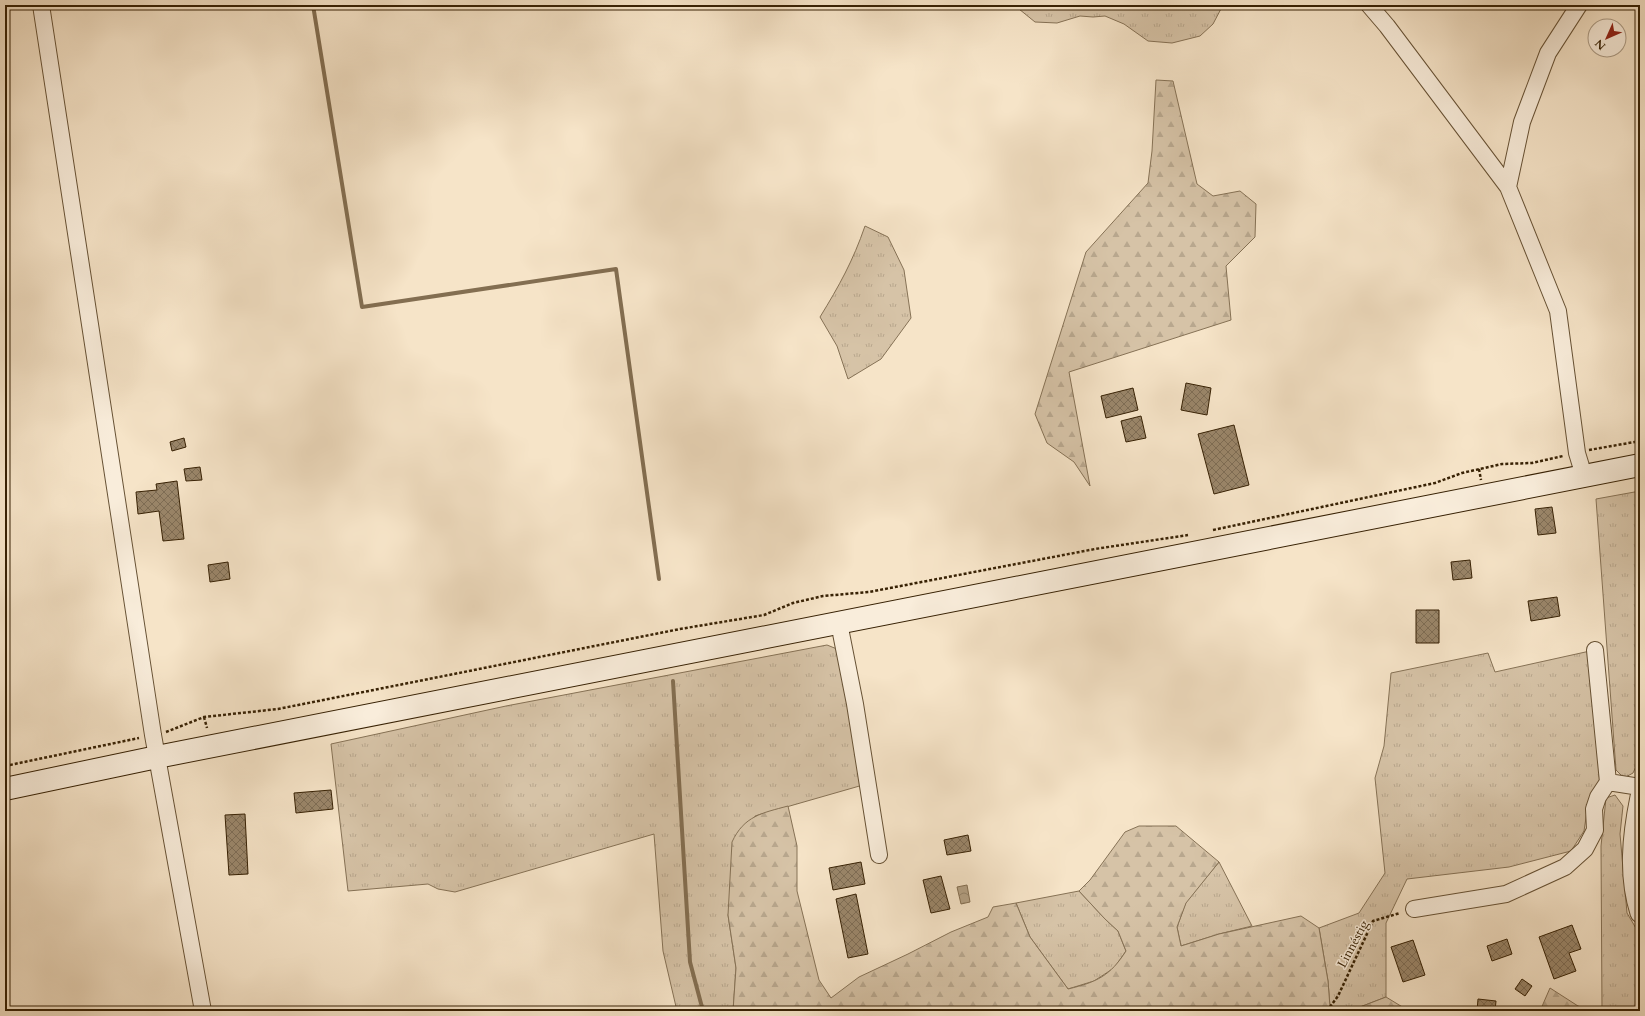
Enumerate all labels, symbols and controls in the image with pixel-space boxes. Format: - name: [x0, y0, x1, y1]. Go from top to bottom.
- north arrow: [1587, 18, 1627, 58]
- text: N: [1591, 36, 1609, 53]
- street label: Linnéstig: [1333, 916, 1373, 971]

